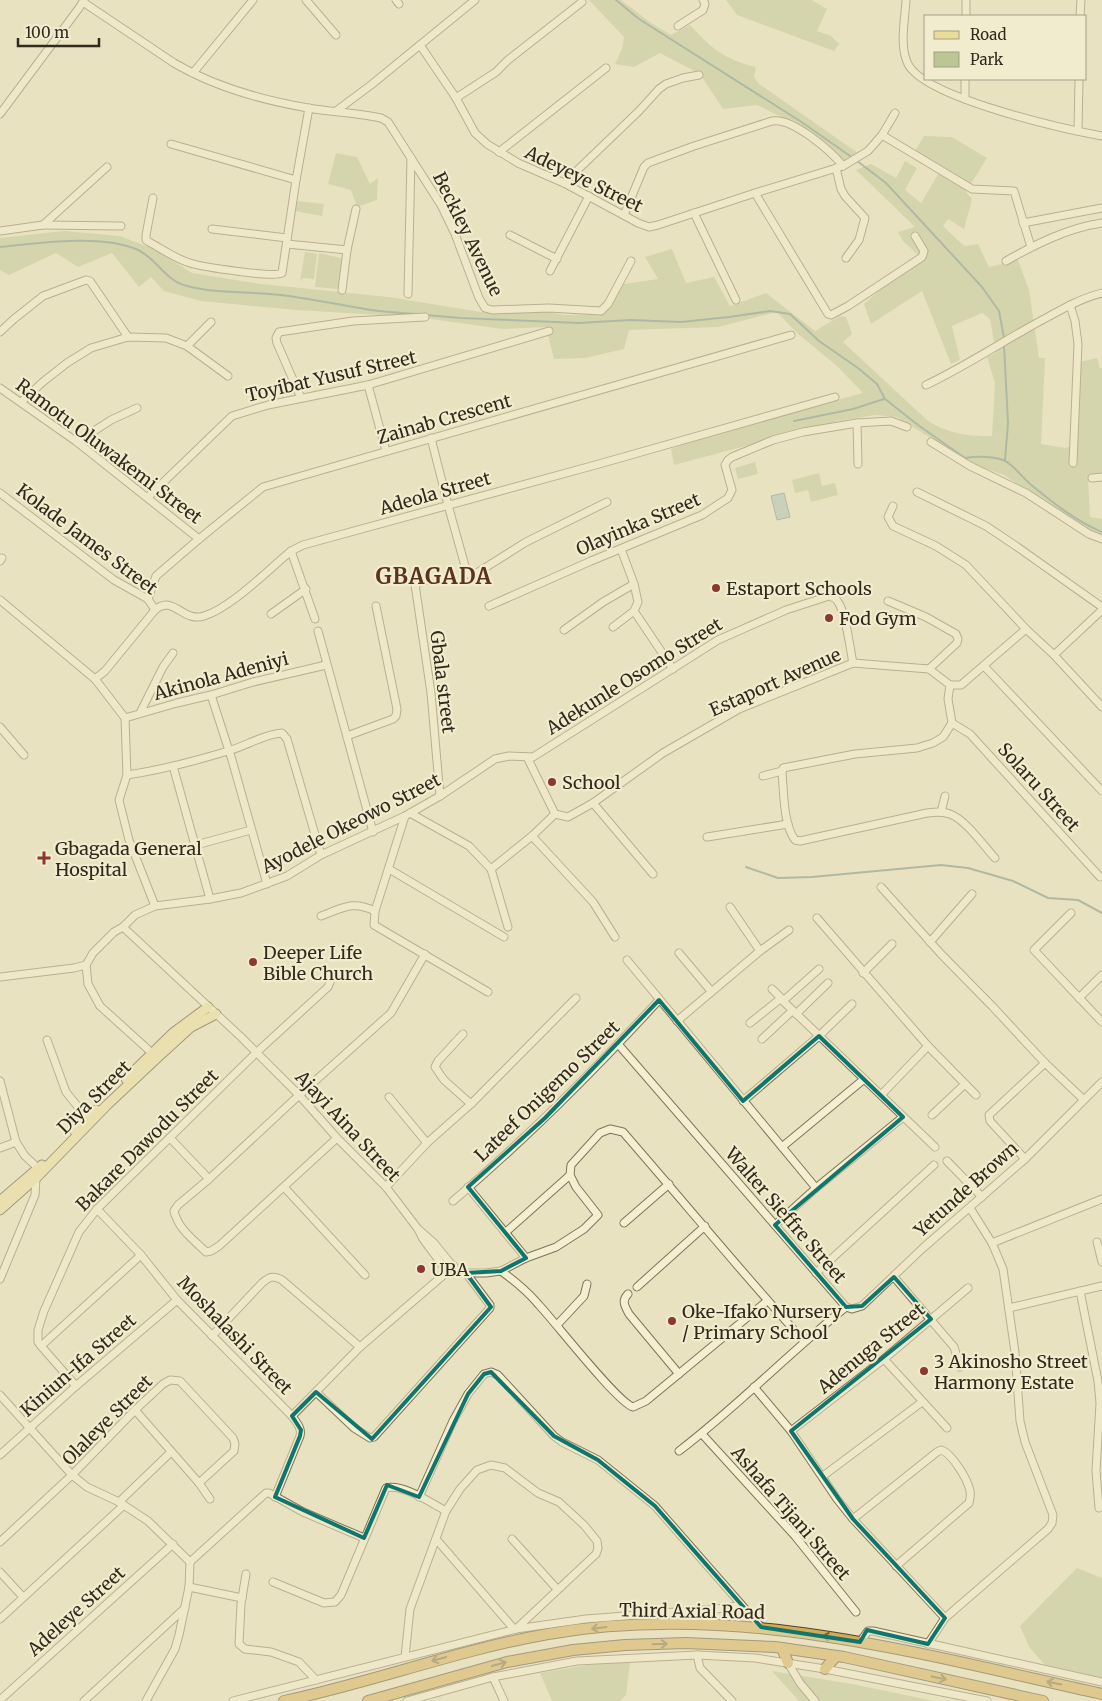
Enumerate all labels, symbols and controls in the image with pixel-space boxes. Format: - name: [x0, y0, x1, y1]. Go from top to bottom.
- scale bar: [18, 15, 99, 47]
- legend: [924, 15, 1087, 80]
- text: 100 m: [25, 23, 69, 42]
- text: Road: [970, 25, 1006, 44]
- text: Park: [970, 50, 1004, 69]
- street label: Adeyeye Street: [520, 140, 647, 217]
- street label: Beckley Avenue: [428, 168, 508, 300]
- street label: Toyibat Yusuf Street: [243, 345, 419, 407]
- street label: Ramotu Oluwakemi Street: [11, 373, 207, 529]
- street label: Zainab Crescent: [374, 389, 514, 449]
- street label: Adeola Street: [376, 466, 493, 520]
- street label: Kolade James Street: [12, 478, 162, 600]
- street label: Olayinka Street: [572, 487, 704, 561]
- district label: GBAGADA: [376, 562, 492, 590]
- place label: Estaport Schools: [726, 577, 872, 600]
- marker: Estaport Schools: [710, 582, 722, 594]
- place label: Fod Gym: [839, 607, 917, 630]
- street label: Adekunle Osomo Street: [541, 612, 726, 740]
- marker: Fod Gym: [823, 612, 835, 624]
- street label: Gbala street: [425, 629, 461, 735]
- street label: Estaport Avenue: [706, 643, 844, 721]
- street label: Akinola Adeniyi: [150, 647, 291, 705]
- street label: Solaru Street: [993, 738, 1085, 836]
- street label: Ayodele Okeowo Street: [257, 768, 444, 879]
- place label: School: [562, 771, 621, 794]
- marker: School: [546, 776, 558, 788]
- place label: Gbagada General Hospital: [55, 837, 202, 881]
- marker: Gbagada General Hospital: [37, 851, 51, 865]
- place label: Deeper Life Bible Church: [263, 941, 373, 985]
- marker: Deeper Life Bible Church: [247, 956, 259, 968]
- street label: Lateef Onigemo Street: [470, 1016, 624, 1166]
- street label: Diya Street: [52, 1055, 136, 1139]
- street label: Bakare Dawodu Street: [71, 1064, 223, 1216]
- street label: Ajayi Aina Street: [290, 1065, 405, 1186]
- street label: Yetunde Brown: [909, 1136, 1023, 1242]
- street label: Walter Sieffre Street: [720, 1141, 852, 1288]
- place label: UBA: [431, 1258, 469, 1281]
- marker: UBA: [415, 1263, 427, 1275]
- street label: Moshalashi Street: [173, 1271, 297, 1399]
- street label: Adenuga Street: [812, 1298, 929, 1399]
- place label: Oke-Ifako Nursery / Primary School: [682, 1300, 843, 1344]
- street label: Kiniun-Ifa Street: [15, 1308, 141, 1422]
- marker: Oke-Ifako Nursery / Primary School: [666, 1315, 678, 1327]
- place label: 3 Akinosho Street Harmony Estate: [934, 1350, 1088, 1394]
- marker: 3 Akinosho Street Harmony Estate: [918, 1365, 930, 1377]
- street label: Olaleye Street: [57, 1370, 157, 1470]
- street label: Ashafa Tijani Street: [726, 1440, 856, 1585]
- street label: Adeleye Street: [22, 1561, 130, 1662]
- street label: Third Axial Road: [619, 1598, 765, 1624]
- one-way arrow: [591, 1623, 607, 1633]
- one-way arrow: [823, 1631, 839, 1641]
- one-way arrow: [652, 1639, 668, 1649]
- one-way arrow: [432, 1655, 448, 1664]
- one-way arrow: [491, 1659, 507, 1669]
- one-way arrow: [930, 1674, 946, 1683]
- one-way arrow: [1047, 1678, 1063, 1687]

